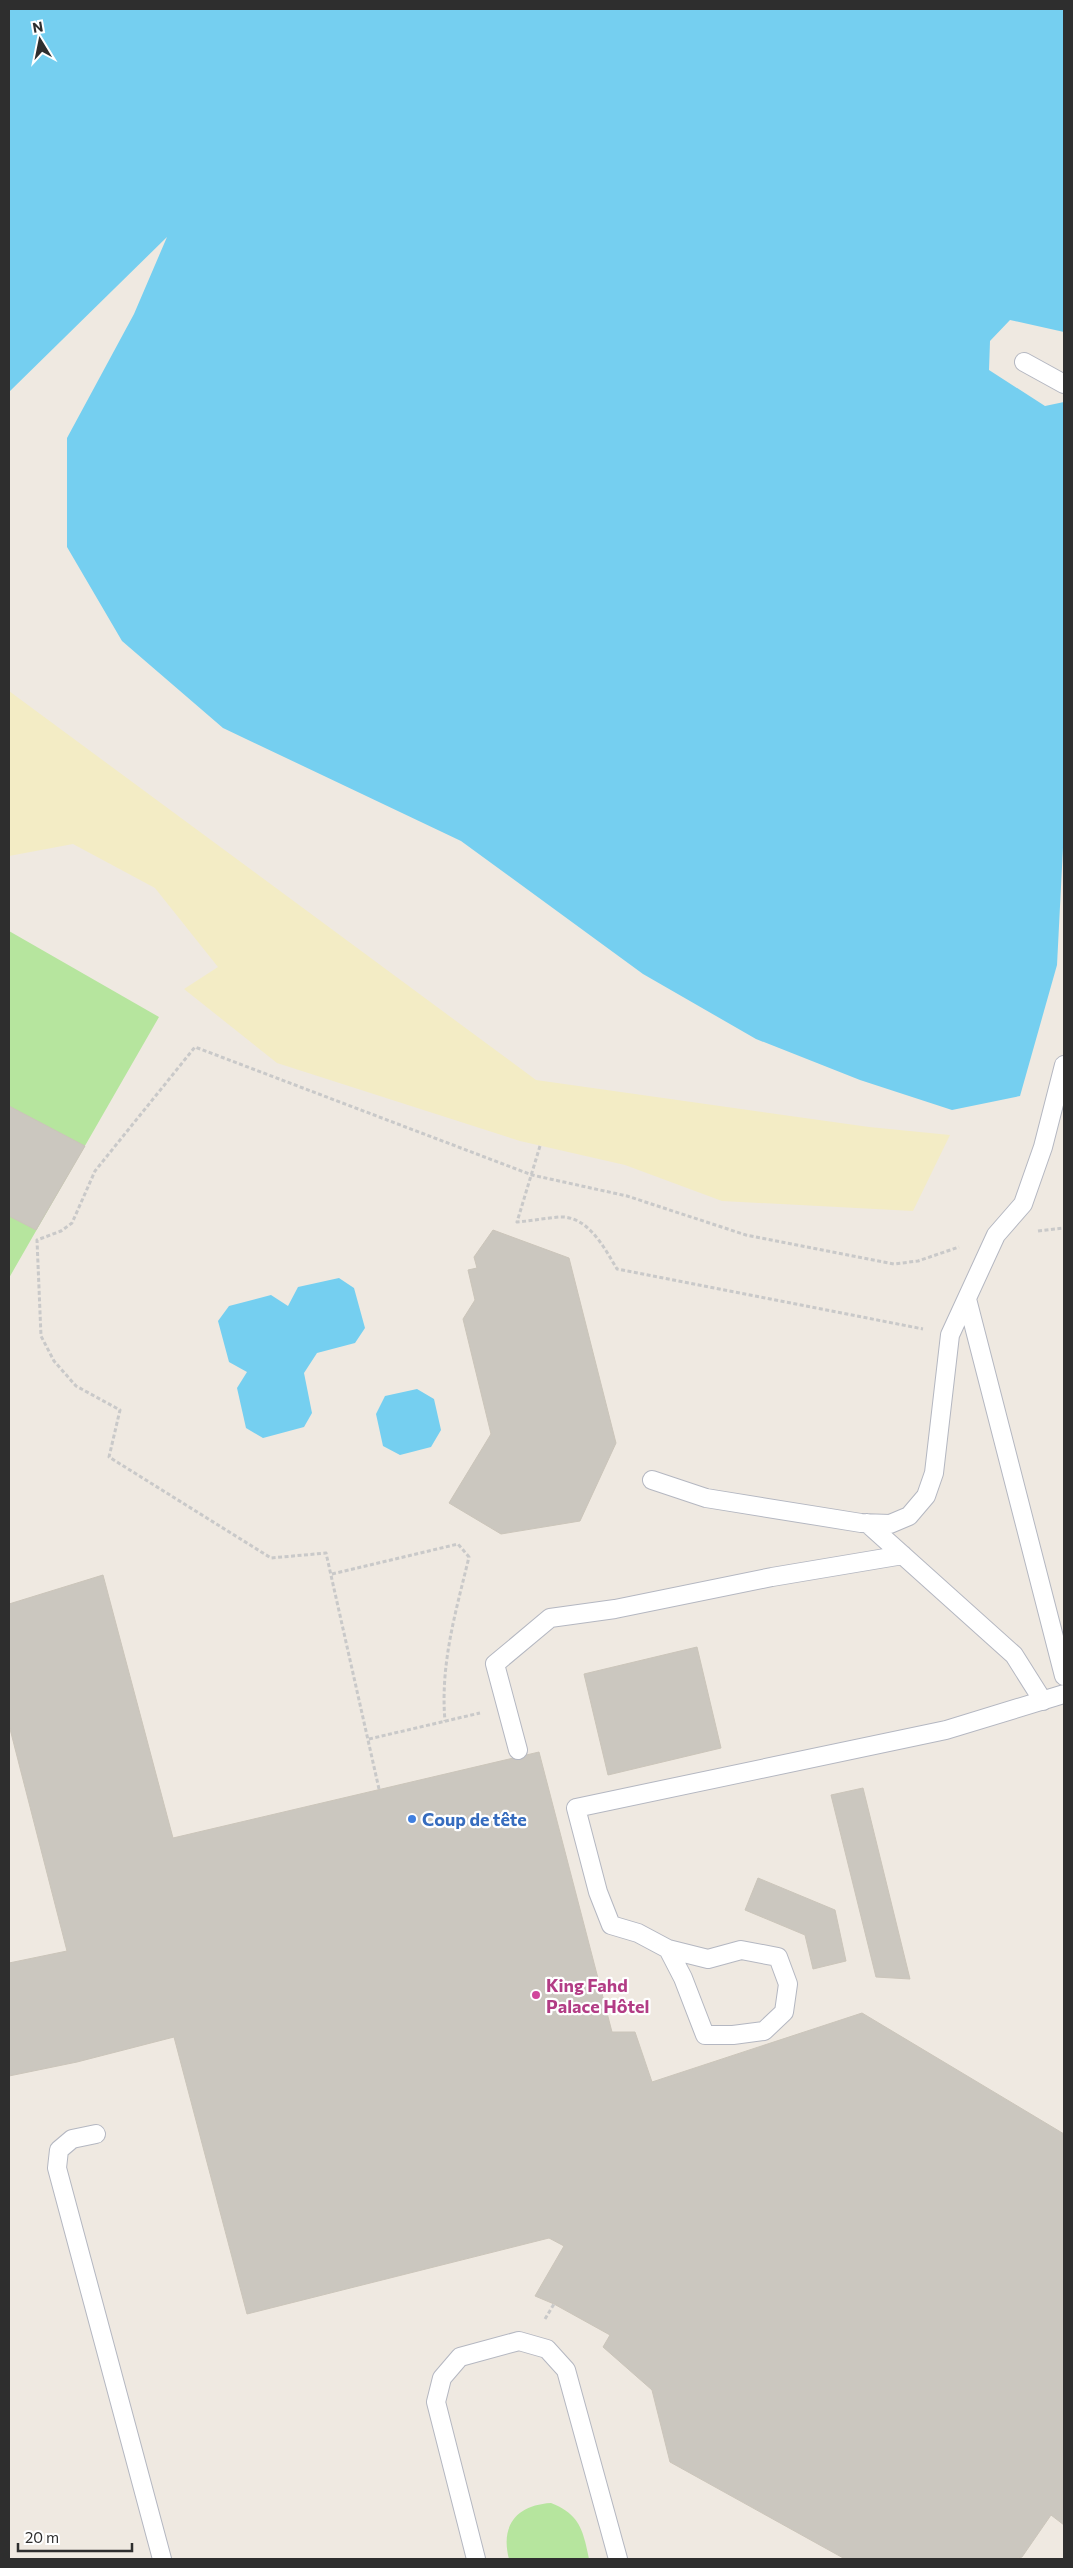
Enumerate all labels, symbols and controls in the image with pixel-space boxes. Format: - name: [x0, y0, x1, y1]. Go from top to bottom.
- north arrow: [15, 15, 65, 65]
- text: N: [31, 17, 44, 36]
- place label: Coup de tête: [422, 1808, 527, 1830]
- marker: Coup de tête: [406, 1813, 418, 1825]
- place label: King Fahd Palace Hôtel: [546, 1974, 649, 2017]
- marker: King Fahd Palace Hôtel: [530, 1989, 542, 2001]
- scale bar: [18, 2520, 131, 2552]
- text: 20 m: [25, 2528, 59, 2546]

